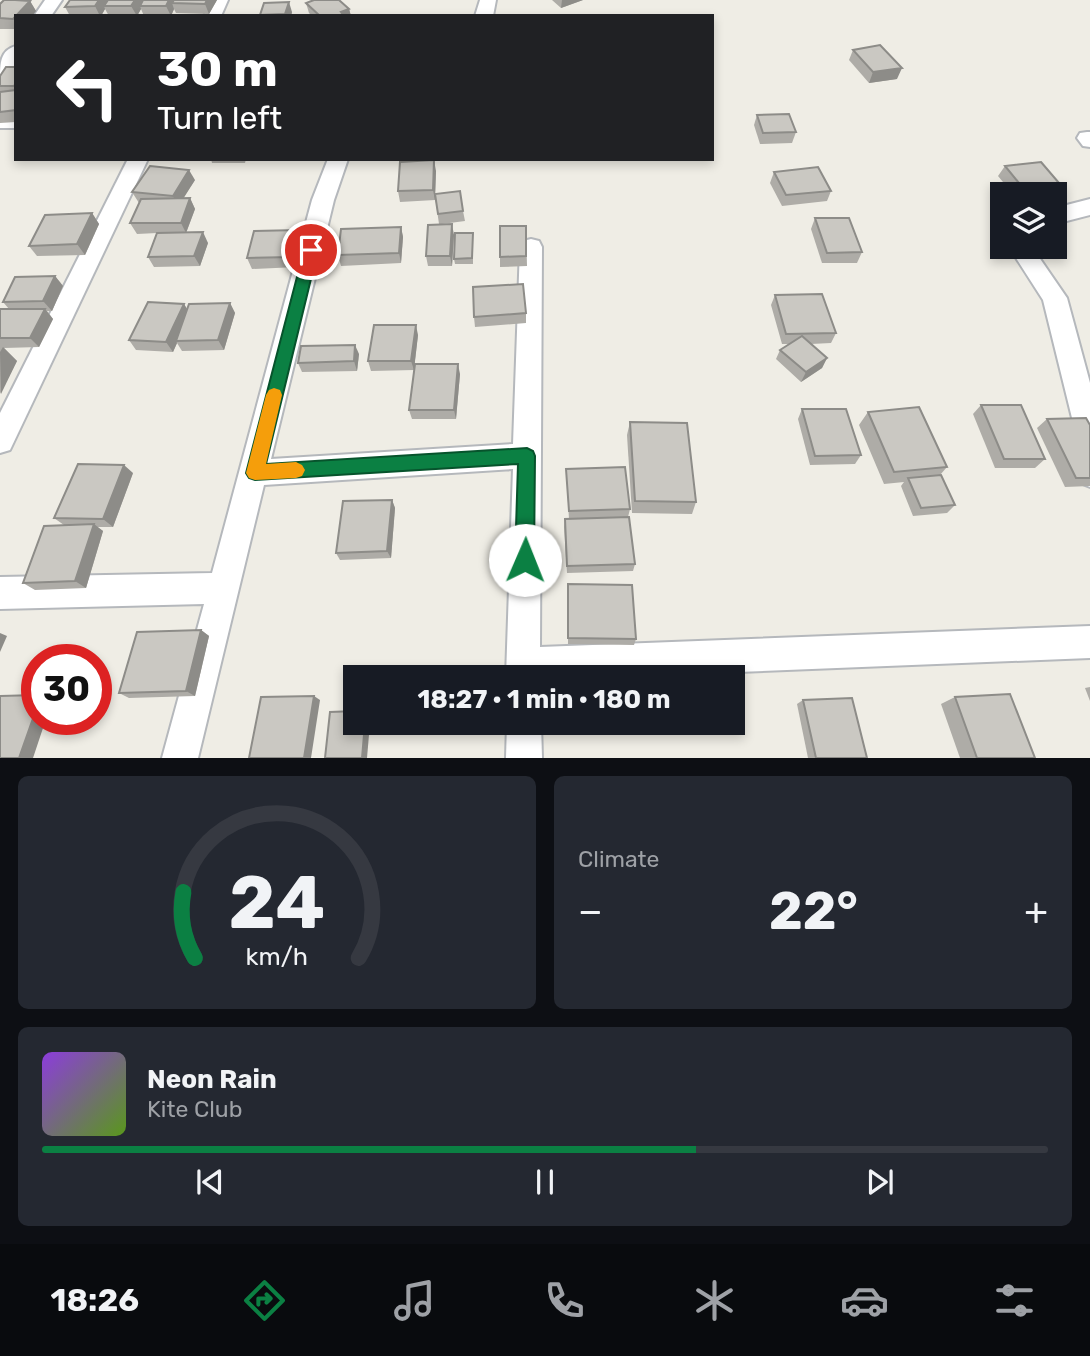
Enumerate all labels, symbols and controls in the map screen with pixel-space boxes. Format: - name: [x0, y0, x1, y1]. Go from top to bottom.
- text: 30 m: [157, 40, 278, 98]
- icon: left: [42, 42, 133, 133]
- text: Turn left: [157, 99, 282, 137]
- map controls: [990, 182, 1067, 259]
- button: layers: [990, 182, 1067, 259]
- pin: [281, 220, 341, 280]
- icon: arrive: [292, 231, 330, 269]
- position arrow: [488, 523, 562, 597]
- speed limit sign: 30: [21, 644, 112, 735]
- text: 18:27 · 1 min · 180 m: [417, 684, 671, 715]
- text: Climate: [578, 845, 659, 873]
- text: 24: [229, 861, 325, 947]
- text: 22°: [769, 880, 858, 942]
- text: −: [578, 888, 603, 934]
- text: +: [1024, 888, 1048, 934]
- text: km/h: [246, 942, 308, 971]
- text: Neon Rain: [147, 1064, 277, 1095]
- text: Kite Club: [147, 1095, 242, 1123]
- icon: previous: [191, 1163, 229, 1201]
- icon: pause: [526, 1163, 564, 1201]
- icon: next: [861, 1163, 899, 1201]
- icon: directions: [240, 1276, 289, 1325]
- icon: music: [390, 1276, 439, 1325]
- icon: phone: [540, 1276, 589, 1325]
- icon: climate: [690, 1276, 739, 1325]
- icon: car: [840, 1276, 889, 1325]
- icon: filters: [990, 1276, 1039, 1325]
- text: 18:26: [51, 1281, 139, 1319]

